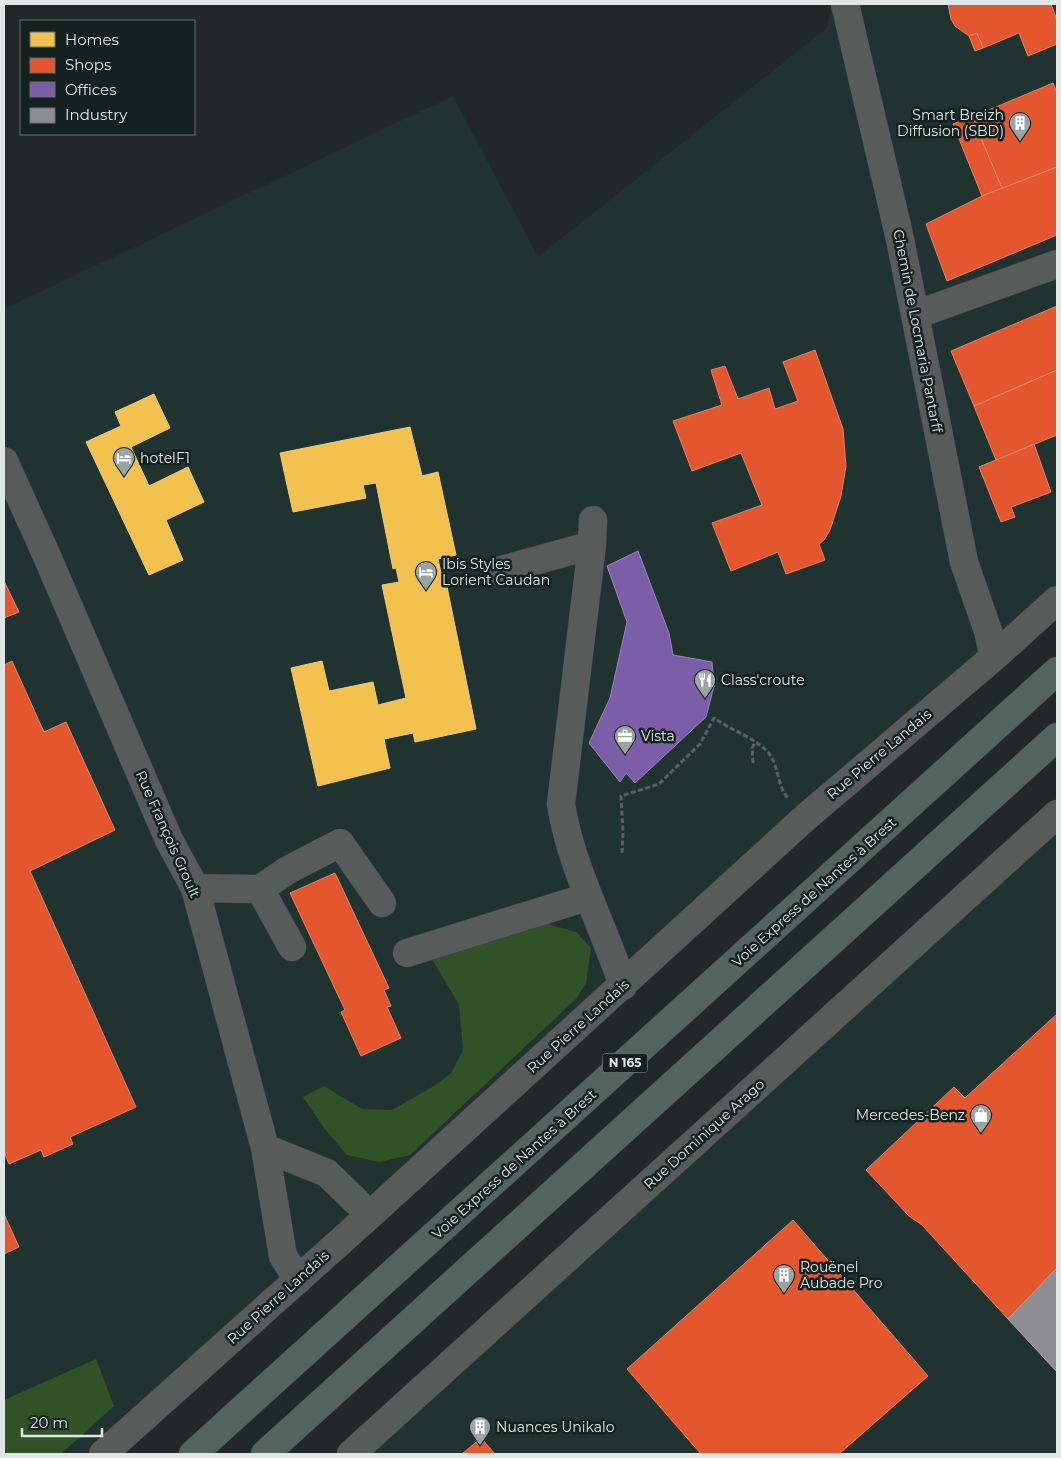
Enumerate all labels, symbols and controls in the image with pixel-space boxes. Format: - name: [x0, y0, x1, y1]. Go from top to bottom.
- legend: [20, 20, 195, 135]
- text: Homes: [65, 30, 119, 49]
- text: Shops: [65, 55, 111, 74]
- text: Offices: [65, 80, 117, 99]
- text: Industry: [65, 105, 128, 124]
- place label: Smart Breizh Diffusion (SBD): [897, 106, 1004, 140]
- building icon: Smart Breizh Diffusion (SBD): [1008, 111, 1032, 142]
- street label: Chemin de Locmaria Pantarff: [889, 228, 947, 435]
- hotel icon: hotelF1: [112, 446, 136, 477]
- place label: hotelF1: [140, 449, 190, 467]
- place label: Ibis Styles Lorient Caudan: [442, 555, 550, 589]
- hotel icon: Ibis Styles Lorient Caudan: [414, 560, 438, 591]
- restaurant icon: Class'croute: [693, 668, 717, 699]
- place label: Class'croute: [721, 671, 805, 689]
- street label: Rue Pierre Landais: [823, 705, 935, 803]
- office icon: Vista: [613, 724, 637, 755]
- place label: Vista: [641, 727, 675, 745]
- street label: Rue François Groult: [132, 767, 204, 901]
- street label: Voie Express de Nantes à Brest: [728, 813, 900, 971]
- street label: Rue Pierre Landais: [523, 975, 633, 1077]
- road number: N 165: [602, 1054, 648, 1072]
- street label: Rue Dominique Arago: [640, 1075, 768, 1193]
- street label: Voie Express de Nantes à Brest: [428, 1085, 600, 1243]
- shop icon: Mercedes-Benz: [969, 1103, 993, 1134]
- place label: Mercedes-Benz: [856, 1106, 965, 1124]
- street label: Rue Pierre Landais: [223, 1246, 333, 1348]
- place label: Rouënel Aubade Pro: [800, 1258, 883, 1292]
- building icon: Rouënel Aubade Pro: [772, 1263, 796, 1294]
- scale bar: [22, 1406, 102, 1438]
- text: 20 m: [30, 1413, 68, 1432]
- building icon: Nuances Unikalo: [468, 1415, 492, 1446]
- place label: Nuances Unikalo: [496, 1418, 615, 1436]

